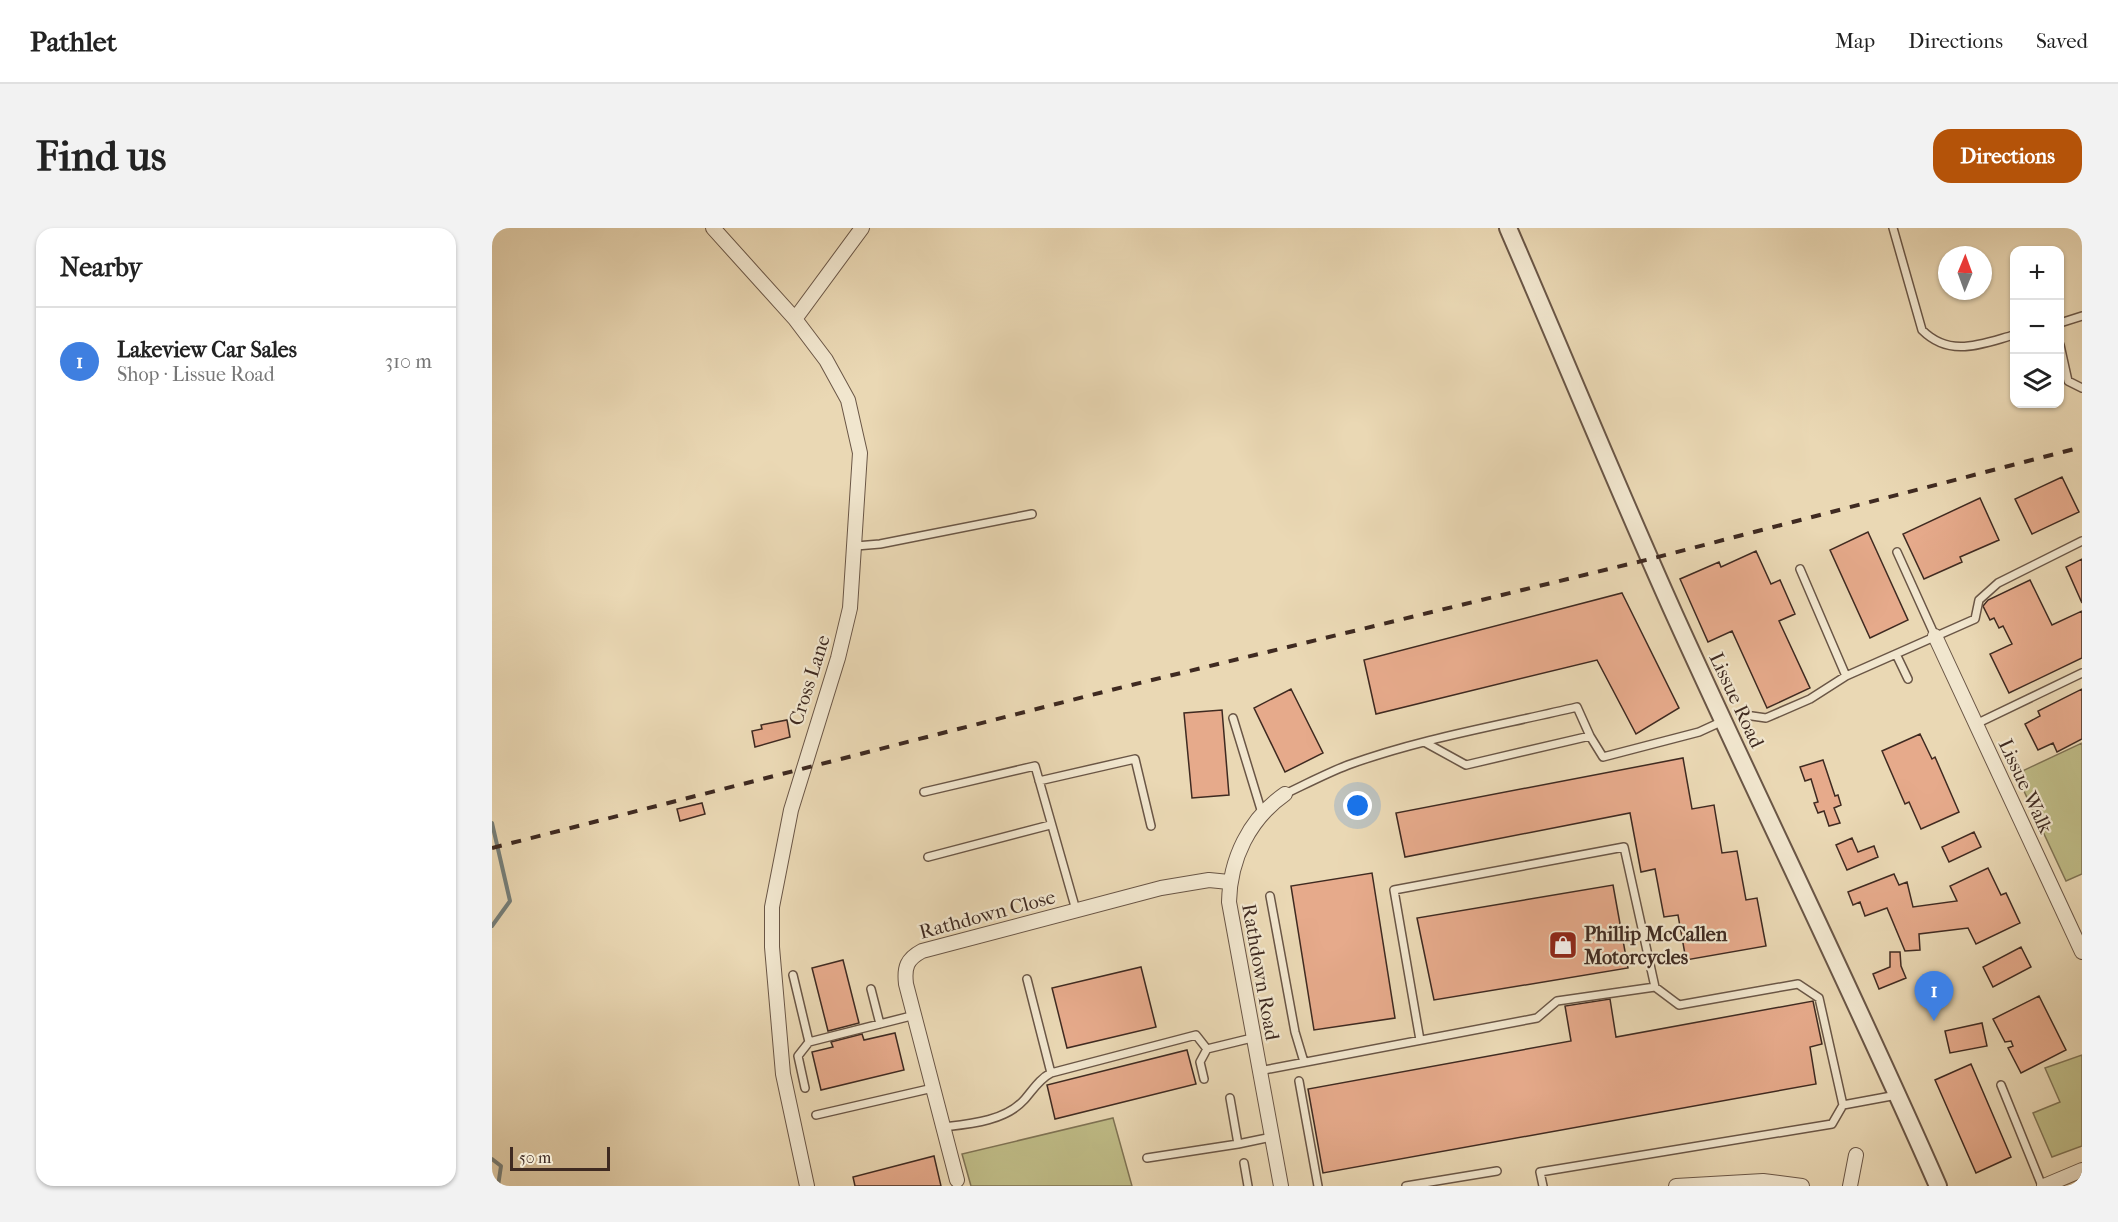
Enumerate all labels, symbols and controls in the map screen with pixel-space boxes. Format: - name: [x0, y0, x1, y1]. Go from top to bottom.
- text: Pathlet: [30, 25, 117, 58]
- text: Map: [1835, 29, 1875, 53]
- text: Directions: [1908, 29, 2003, 53]
- text: Saved: [2036, 29, 2088, 53]
- button: Directions: [1933, 129, 2082, 183]
- text: Find us: [36, 132, 166, 181]
- north arrow: [1938, 246, 1992, 300]
- map controls: [2010, 246, 2064, 408]
- button: +: [2010, 246, 2064, 300]
- text: Nearby: [60, 252, 142, 283]
- button: −: [2010, 300, 2064, 354]
- text: Lakeview Car Sales: [117, 337, 297, 363]
- text: 1: [76, 350, 83, 373]
- text: 310 m: [385, 350, 432, 373]
- button: layers: [2010, 354, 2064, 408]
- text: Shop · Lissue Road: [117, 363, 275, 386]
- street label: Cross Lane: [784, 632, 835, 728]
- street label: Lissue Road: [1704, 649, 1769, 753]
- street label: Lissue Walk: [1994, 735, 2058, 838]
- your location: [1343, 791, 1372, 820]
- street label: Rathdown Close: [917, 885, 1058, 944]
- street label: Rathdown Road: [1237, 902, 1284, 1043]
- place label: Phillip McCallen Motorcycles: [1583, 923, 1728, 969]
- shop icon: Phillip McCallen Motorcycles: [1547, 929, 1579, 961]
- pin: 1: [1914, 972, 1954, 1021]
- scale bar: [510, 1144, 610, 1172]
- text: 50 m: [519, 1148, 551, 1167]

